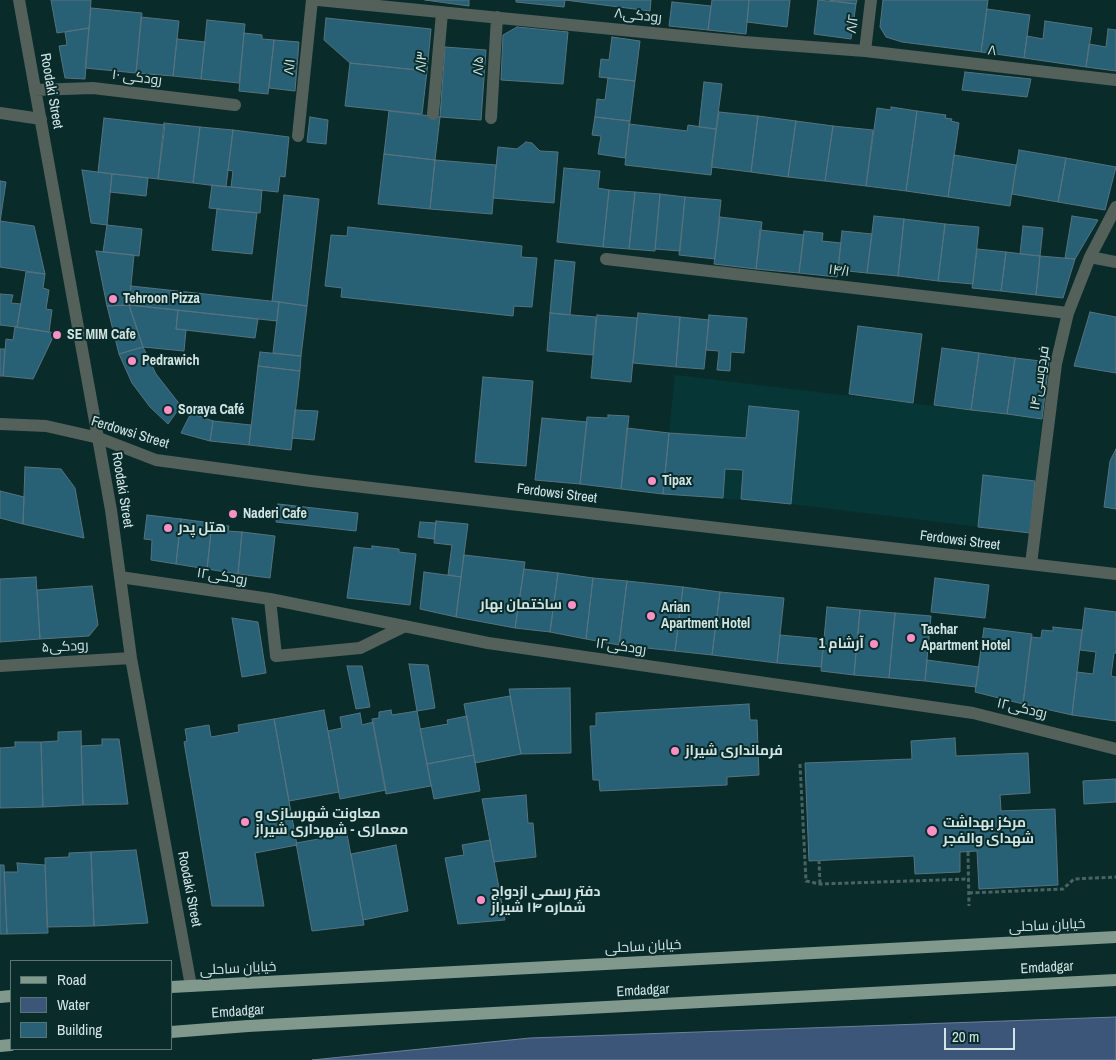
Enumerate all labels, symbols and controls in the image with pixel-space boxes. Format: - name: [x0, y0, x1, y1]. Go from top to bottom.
- street label: رودکی۸: [613, 5, 663, 27]
- street label: ۸/۲: [843, 13, 863, 35]
- street label: ۸: [987, 42, 997, 60]
- street label: ۸/۳: [413, 51, 431, 73]
- street label: Roodaki Street: [36, 52, 66, 130]
- street label: ۸/۵: [470, 56, 488, 76]
- street label: ۸/۱: [281, 58, 299, 76]
- street label: رودکی ۱۰: [111, 67, 163, 89]
- street label: ۱۴/۱: [827, 261, 851, 281]
- place label: Tehroon Pizza: [123, 291, 200, 307]
- marker: Tehroon Pizza: [107, 293, 119, 305]
- place label: SE MIM Cafe: [67, 327, 136, 343]
- marker: SE MIM Cafe: [51, 329, 63, 341]
- street label: فردوسی۱۴: [1027, 345, 1053, 411]
- place label: Pedrawich: [142, 353, 199, 369]
- marker: Pedrawich: [126, 355, 138, 367]
- place label: Soraya Café: [178, 402, 244, 418]
- marker: Soraya Café: [162, 404, 174, 416]
- street label: Ferdowsi Street: [89, 413, 171, 453]
- street label: Roodaki Street: [108, 451, 136, 529]
- place label: Tipax: [662, 473, 692, 489]
- marker: Tipax: [646, 475, 658, 487]
- street label: Ferdowsi Street: [516, 481, 598, 507]
- place label: Naderi Cafe: [243, 506, 307, 522]
- marker: Naderi Cafe: [227, 508, 239, 520]
- place label: هتل پدر: [178, 520, 226, 536]
- marker: هتل پدر: [162, 522, 174, 534]
- street label: Ferdowsi Street: [919, 528, 1001, 554]
- street label: رودکی۱۲: [196, 565, 248, 589]
- place label: ساختمان بهار: [480, 597, 562, 613]
- marker: ساختمان بهار: [566, 599, 578, 611]
- place label: Arian Apartment Hotel: [661, 600, 750, 632]
- marker: Arian Apartment Hotel: [645, 610, 657, 622]
- place label: Tachar Apartment Hotel: [921, 622, 1010, 654]
- marker: Tachar Apartment Hotel: [905, 632, 917, 644]
- street label: رودکی۱۲: [595, 635, 647, 659]
- place label: آرشام 1: [819, 636, 864, 652]
- street label: رودکی۵: [41, 637, 89, 657]
- marker: آرشام 1: [868, 638, 880, 650]
- street label: رودکی۱۲: [995, 695, 1049, 723]
- place label: فرمانداری شیراز: [685, 743, 783, 759]
- marker: فرمانداری شیراز: [669, 745, 681, 757]
- place label: معاونت شهرسازی و معماری - شهرداری شیراز: [255, 806, 408, 839]
- place label: مرکز بهداشت شهدای والفجر: [943, 815, 1034, 848]
- marker: معاونت شهرسازی و معماری - شهرداری شیراز: [239, 816, 251, 828]
- marker: مرکز بهداشت شهدای والفجر: [925, 824, 939, 838]
- street label: Roodaki Street: [173, 850, 205, 928]
- place label: دفتر رسمی ازدواج شماره ۱۴ شیراز: [491, 884, 600, 916]
- marker: دفتر رسمی ازدواج شماره ۱۴ شیراز: [475, 894, 487, 906]
- street label: خیابان ساحلی: [1008, 916, 1086, 936]
- street label: خیابان ساحلی: [604, 937, 682, 957]
- street label: Emdadgar: [1020, 958, 1074, 978]
- street label: خیابان ساحلی: [199, 959, 277, 979]
- legend: [10, 960, 172, 1050]
- text: Road: [57, 969, 86, 990]
- street label: Emdadgar: [616, 981, 670, 1001]
- text: Water: [57, 994, 89, 1015]
- street label: Emdadgar: [211, 1002, 265, 1022]
- scale bar: [946, 1018, 1017, 1050]
- text: Building: [57, 1019, 102, 1040]
- text: 20 m: [952, 1026, 979, 1047]

